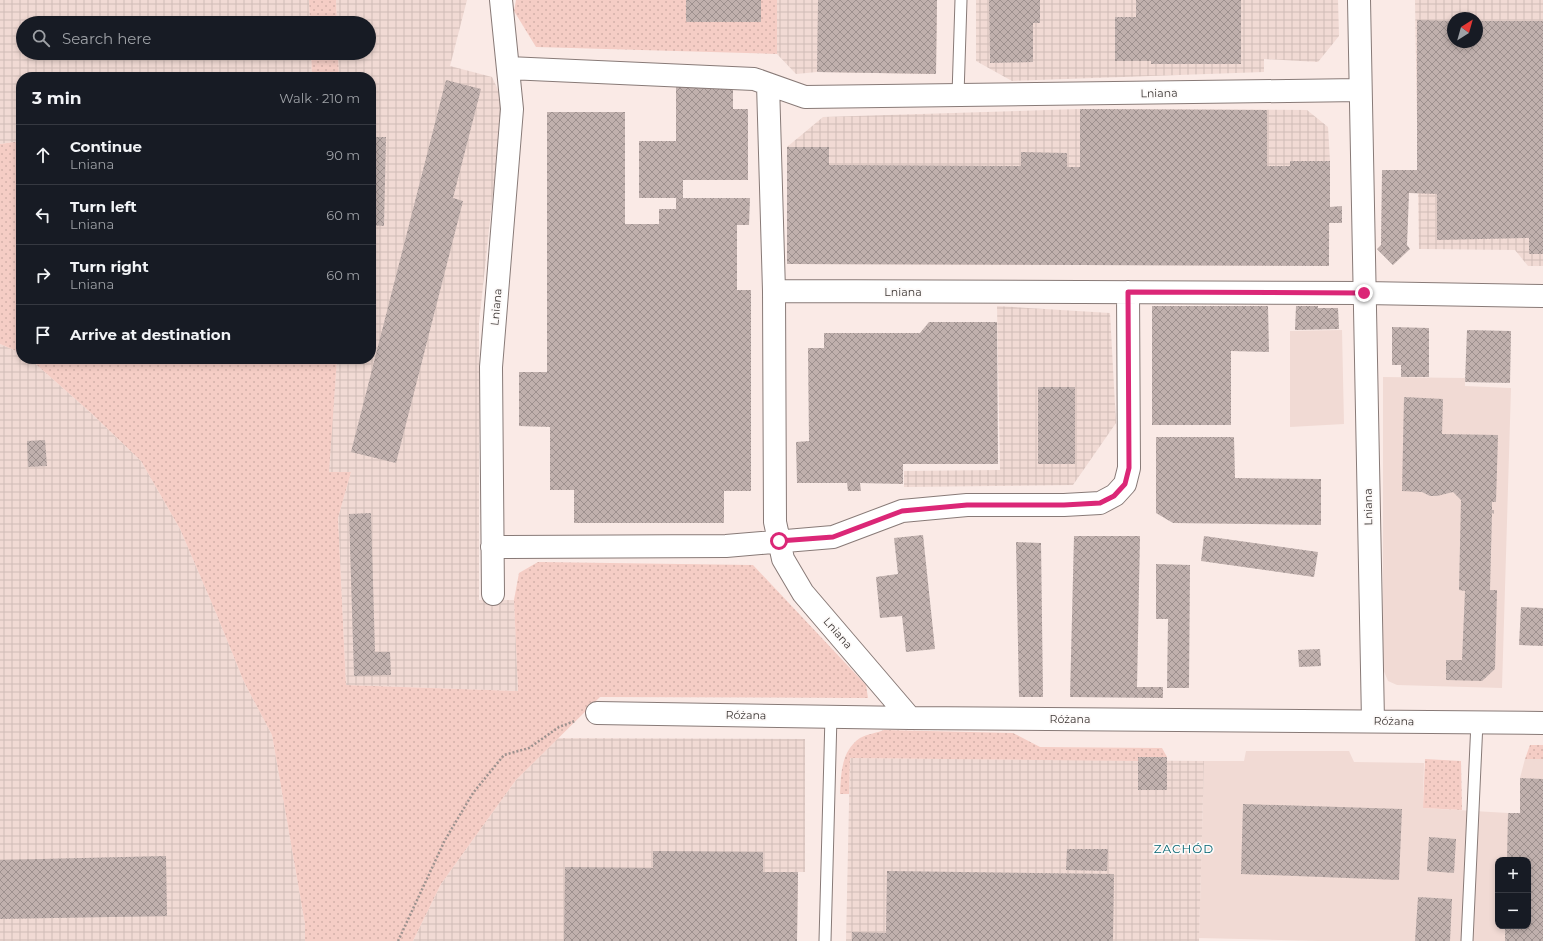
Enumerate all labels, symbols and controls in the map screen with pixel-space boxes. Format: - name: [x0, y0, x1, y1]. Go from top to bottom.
- north arrow: [1447, 12, 1483, 48]
- search box: [16, 16, 376, 60]
- icon: search: [30, 27, 52, 49]
- text: Search here: [62, 29, 151, 48]
- street label: Lniana: [1140, 86, 1178, 100]
- text: 3 min: [32, 88, 82, 108]
- text: Walk · 210 m: [279, 90, 360, 106]
- text: Continue: [70, 137, 142, 156]
- icon: ahead: [32, 144, 54, 166]
- text: 90 m: [326, 147, 360, 163]
- text: Lniana: [70, 156, 114, 172]
- text: Turn left: [70, 197, 137, 216]
- icon: left: [32, 204, 54, 226]
- text: 60 m: [326, 207, 360, 223]
- text: Lniana: [70, 216, 114, 232]
- text: Turn right: [70, 257, 149, 276]
- icon: right: [32, 264, 54, 286]
- text: 60 m: [326, 267, 360, 283]
- text: Lniana: [70, 276, 114, 292]
- route end: [1355, 284, 1373, 302]
- street label: Lniana: [884, 285, 922, 299]
- street label: Lniana: [487, 288, 505, 326]
- icon: arrive: [32, 324, 54, 346]
- text: Arrive at destination: [70, 325, 231, 344]
- street label: Lniana: [1361, 488, 1375, 526]
- route start: [770, 532, 788, 550]
- street label: Lniana: [820, 614, 856, 652]
- street label: Różana: [725, 708, 767, 722]
- street label: Różana: [1050, 712, 1090, 726]
- street label: Różana: [1373, 714, 1415, 728]
- district label: ZACHÓD: [1154, 841, 1214, 856]
- map controls: [1495, 857, 1531, 929]
- button: +: [1495, 857, 1531, 893]
- button: −: [1495, 893, 1531, 929]

